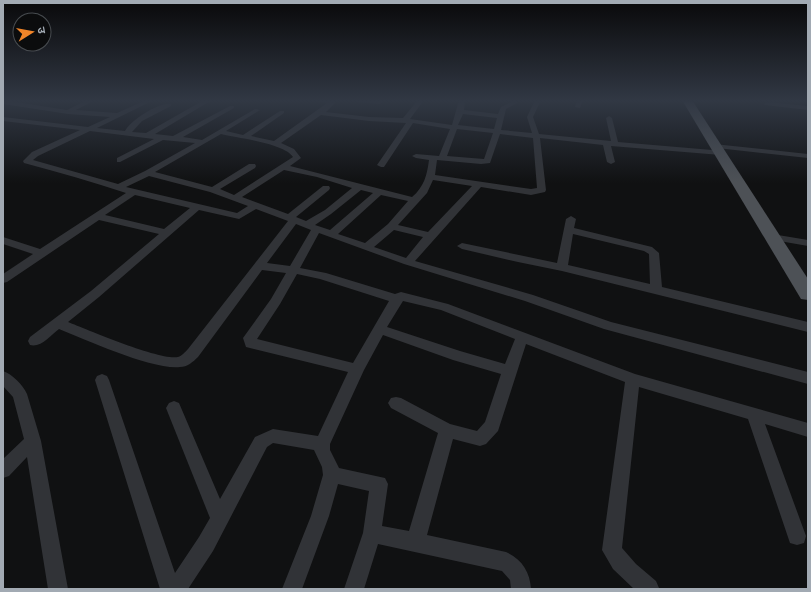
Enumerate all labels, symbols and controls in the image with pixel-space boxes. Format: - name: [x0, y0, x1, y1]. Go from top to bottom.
- north arrow: [12, 12, 52, 52]
- text: उ: [34, 26, 48, 35]

